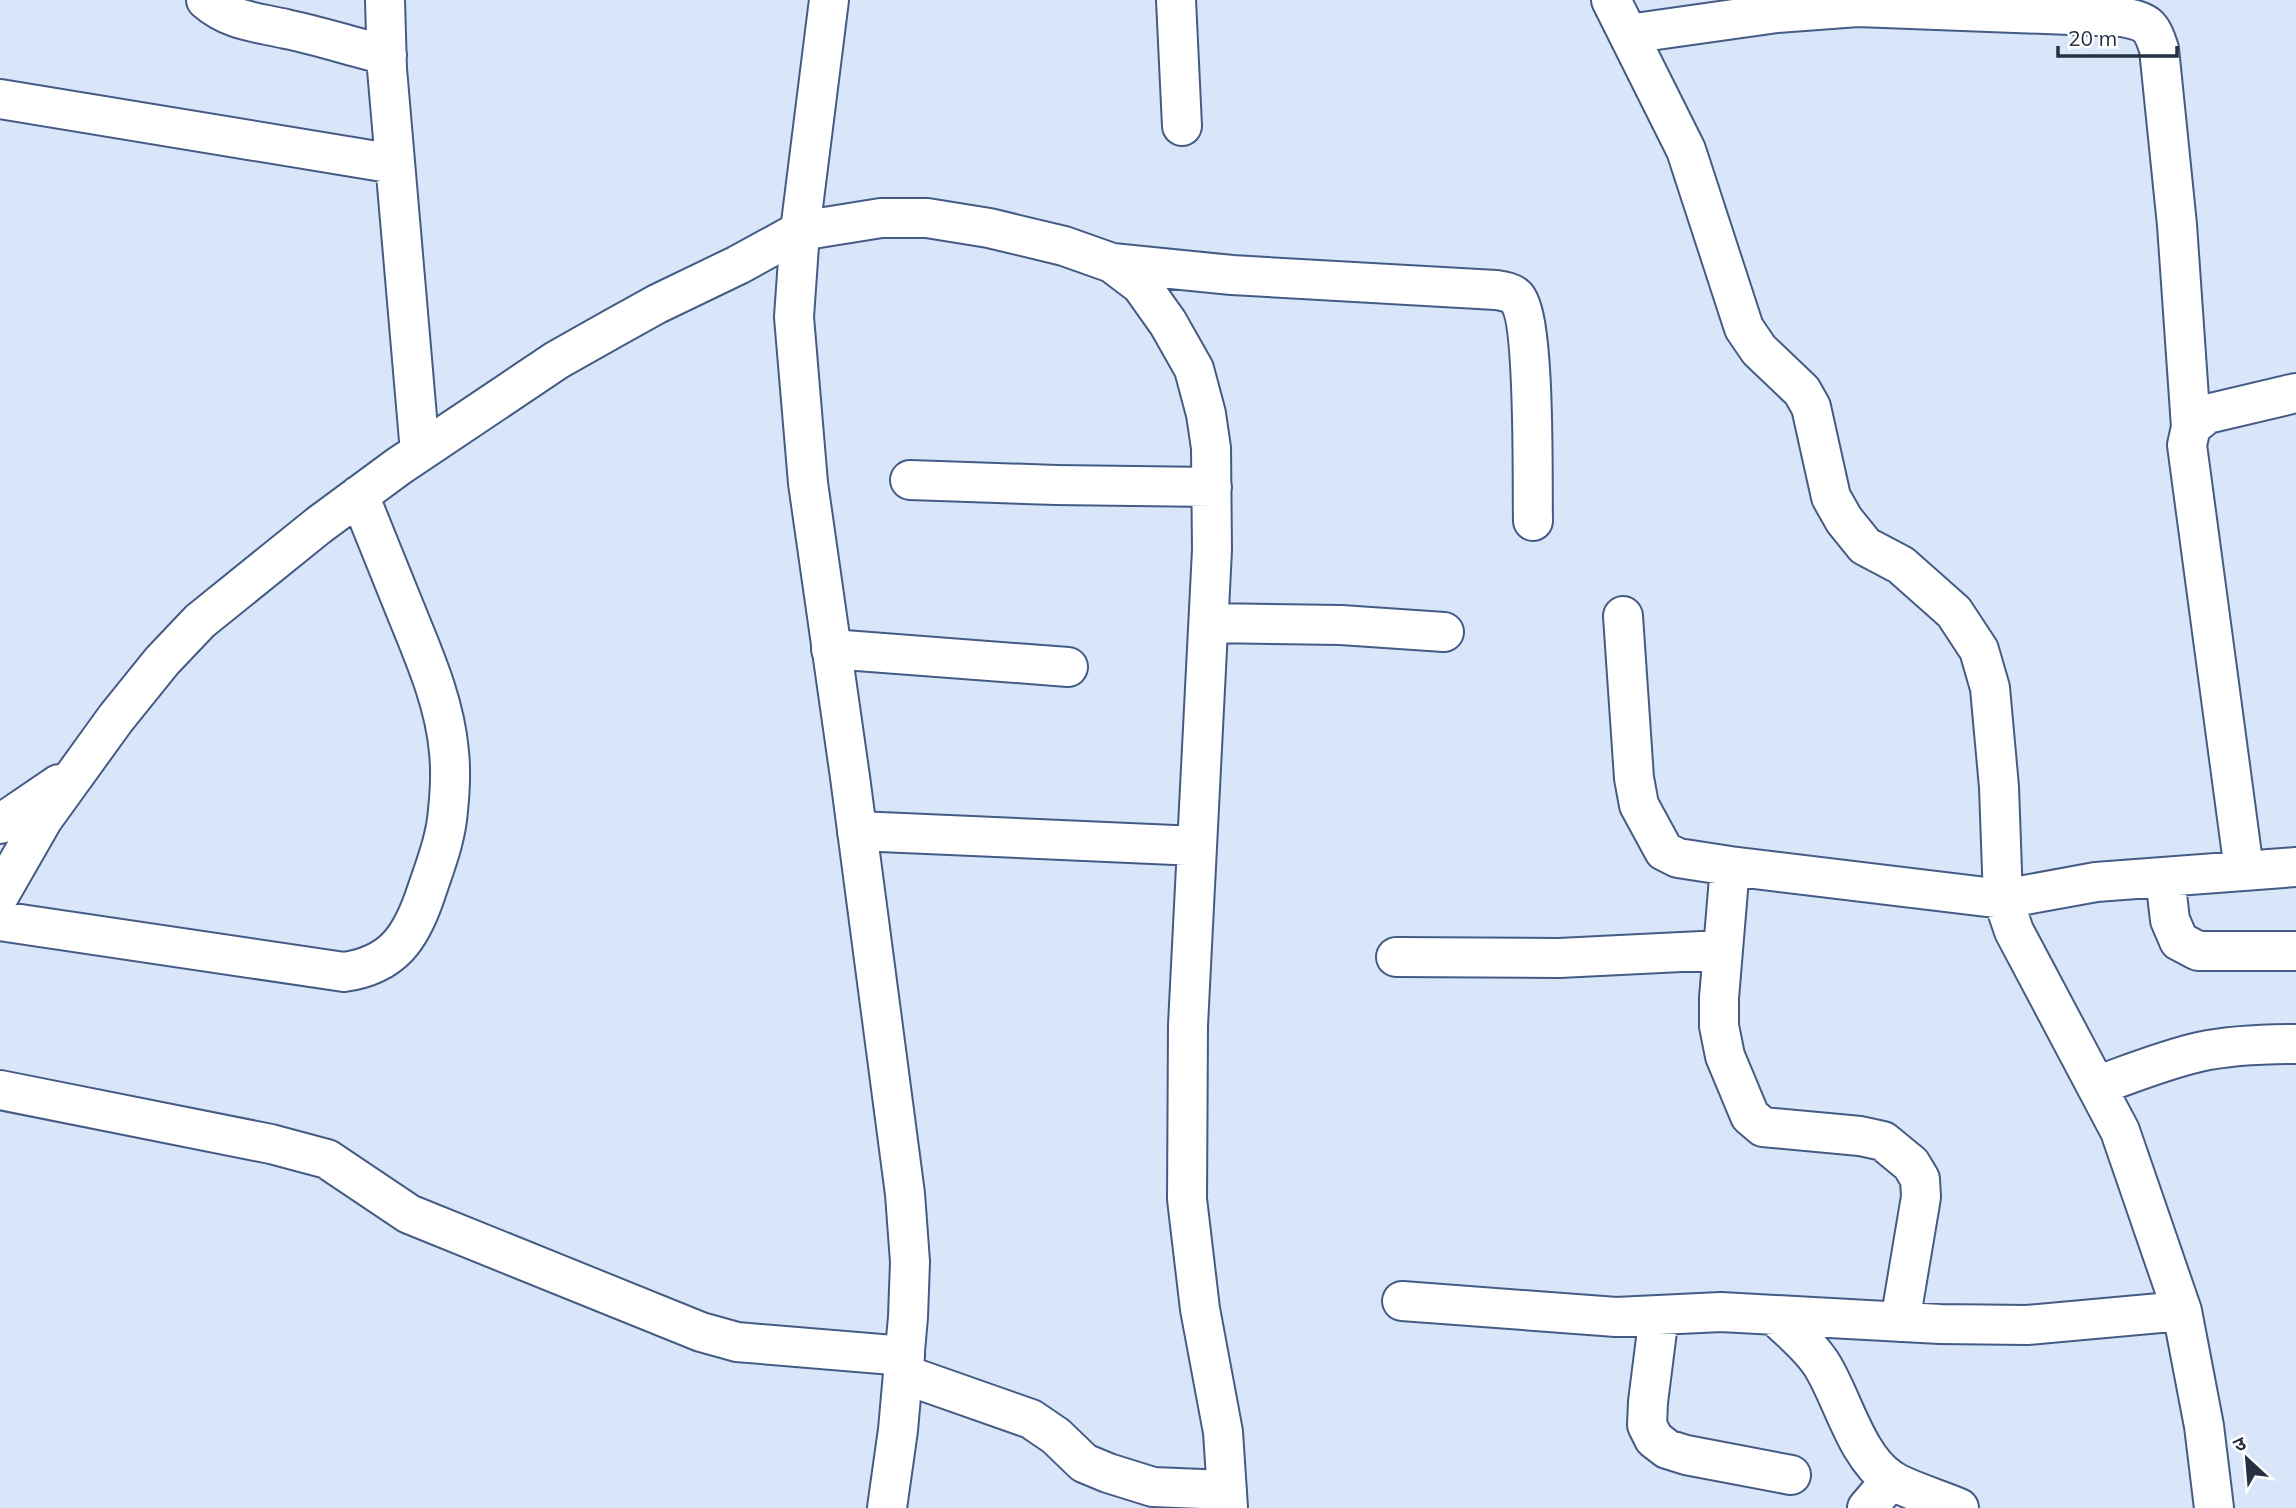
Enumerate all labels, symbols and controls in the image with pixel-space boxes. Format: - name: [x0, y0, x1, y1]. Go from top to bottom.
- scale bar: [2058, 14, 2177, 58]
- text: 20 m: [2068, 25, 2117, 51]
- north arrow: [2212, 1424, 2282, 1494]
- text: उ: [2229, 1430, 2251, 1457]

